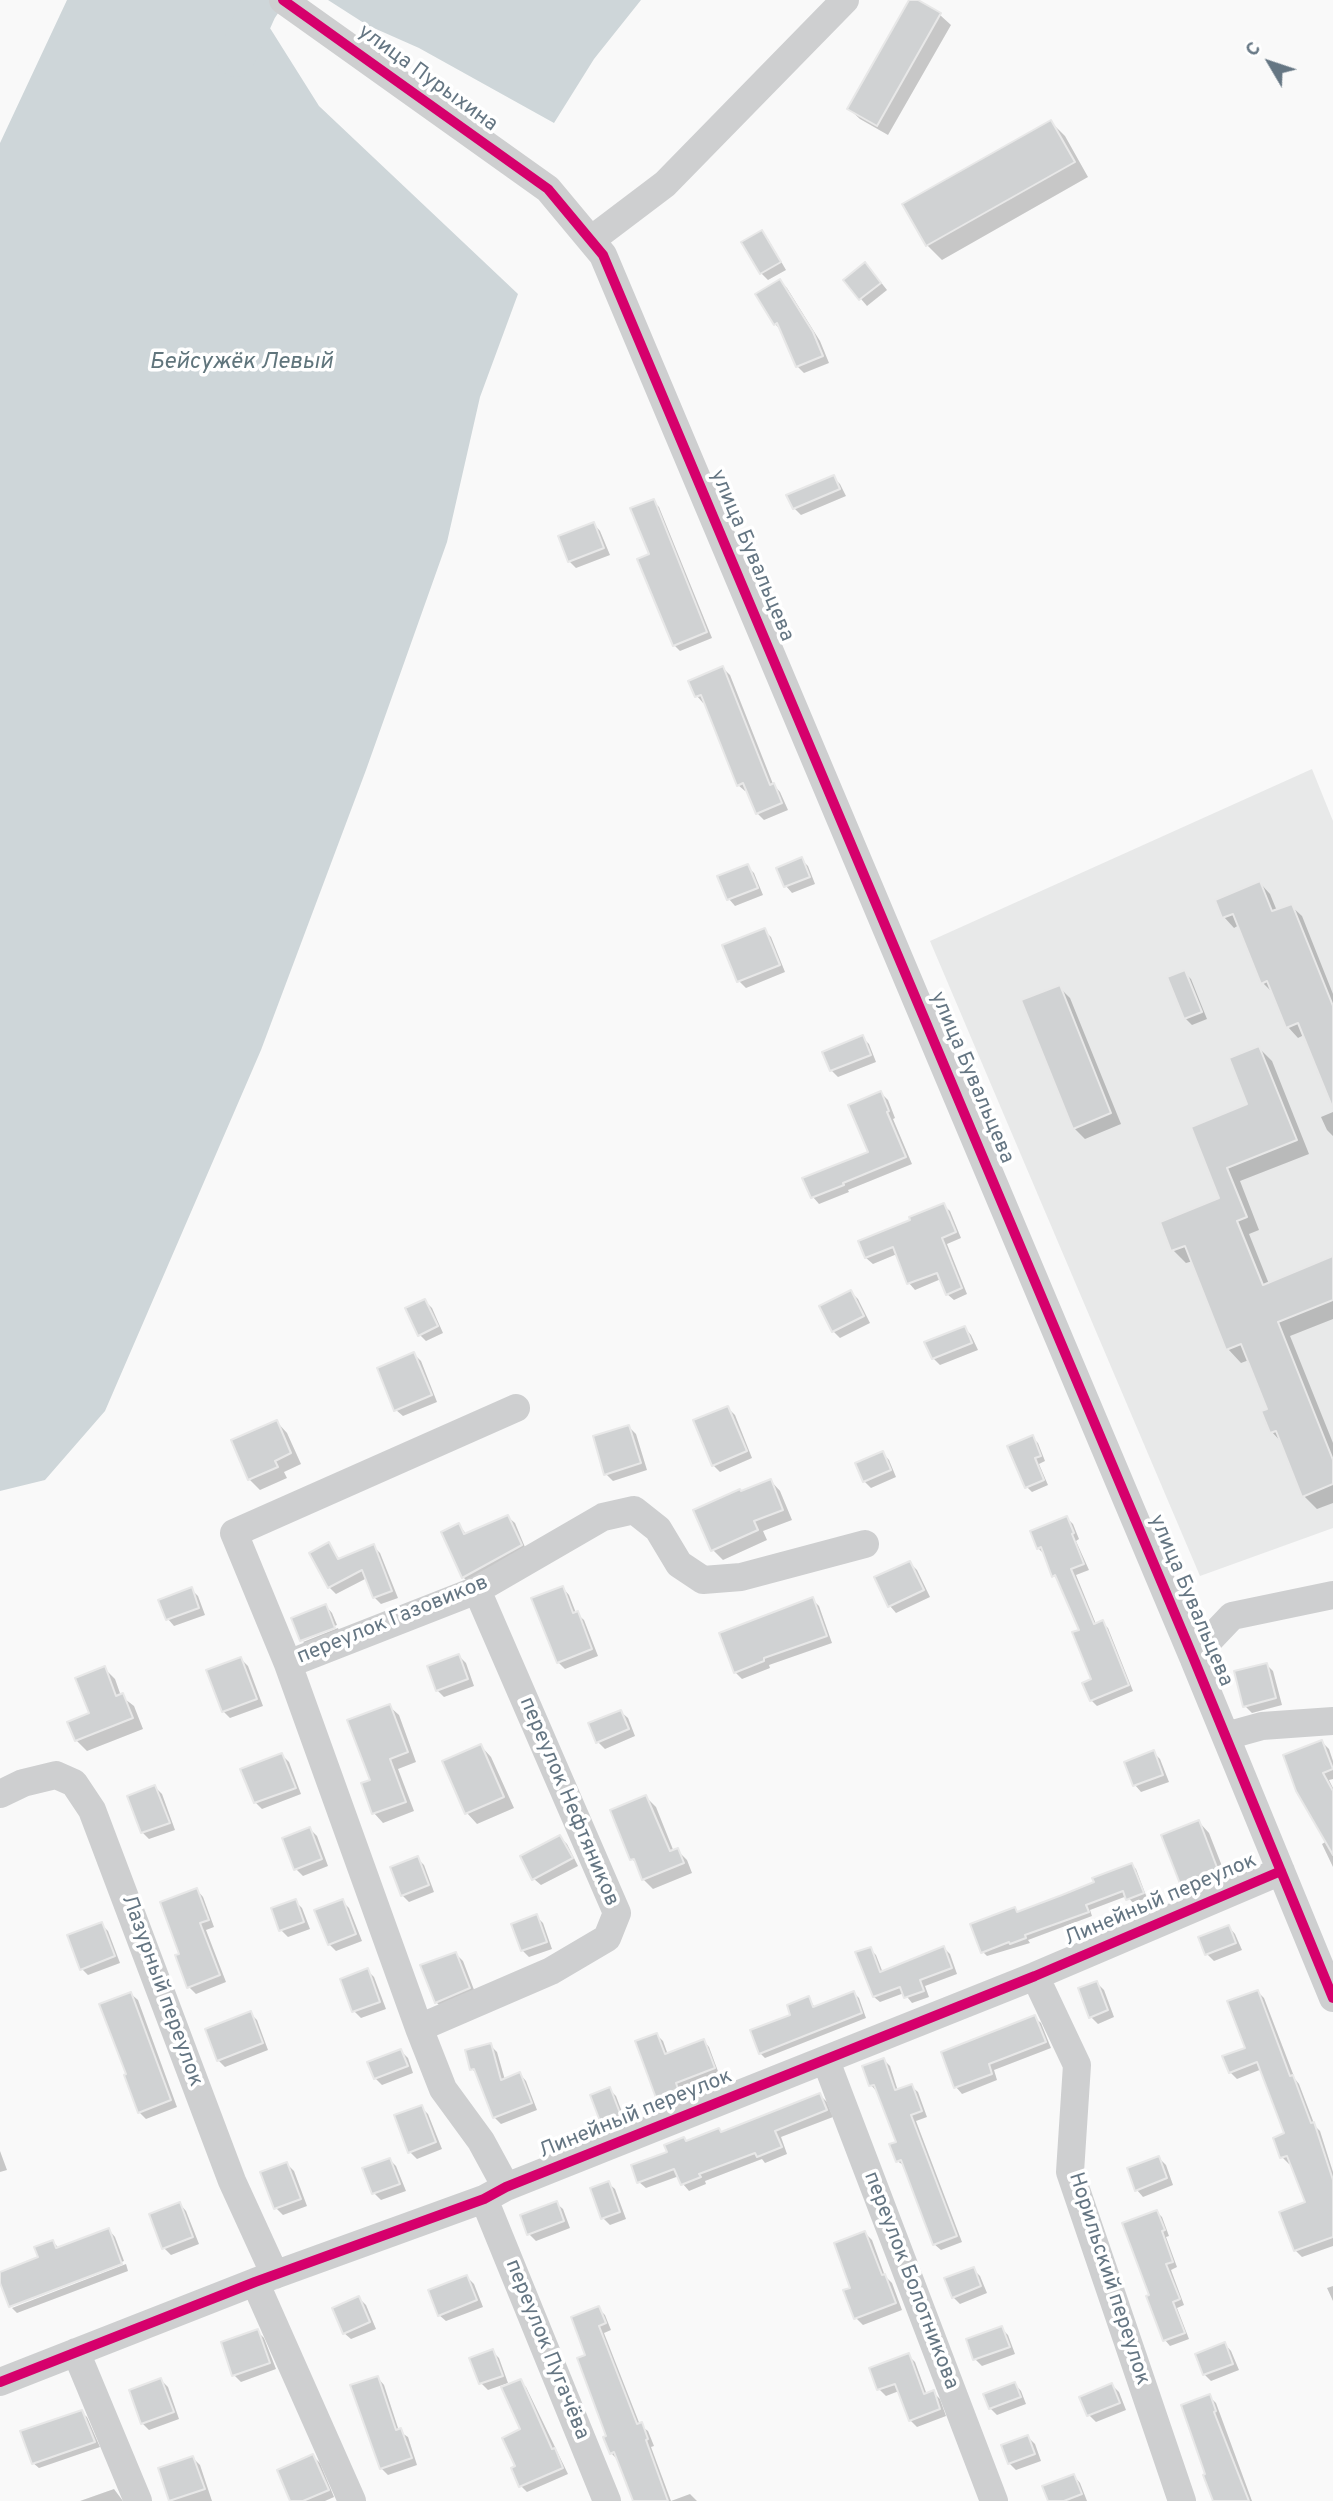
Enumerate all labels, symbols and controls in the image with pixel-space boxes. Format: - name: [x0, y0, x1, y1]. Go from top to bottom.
- street label: улица Пурыхина: [352, 20, 502, 138]
- north arrow: [1235, 28, 1305, 98]
- text: С: [1241, 38, 1267, 62]
- water label: Бейсужёк Левый: [149, 349, 333, 377]
- street label: улица Бувальцева: [703, 466, 799, 646]
- street label: улица Бувальцева: [923, 988, 1019, 1168]
- street label: улица Бувальцева: [1142, 1511, 1238, 1691]
- street label: переулок Газовиков: [294, 1571, 492, 1671]
- street label: переулок Нефтяников: [512, 1694, 624, 1910]
- street label: Линейный переулок: [1061, 1849, 1261, 1953]
- street label: Лазурный переулок: [115, 1892, 207, 2090]
- street label: Линейный переулок: [536, 2065, 736, 2165]
- street label: переулок Болотникова: [857, 2169, 963, 2393]
- street label: Норильский переулок: [1062, 2169, 1154, 2389]
- street label: переулок Пугачёва: [498, 2256, 594, 2444]

